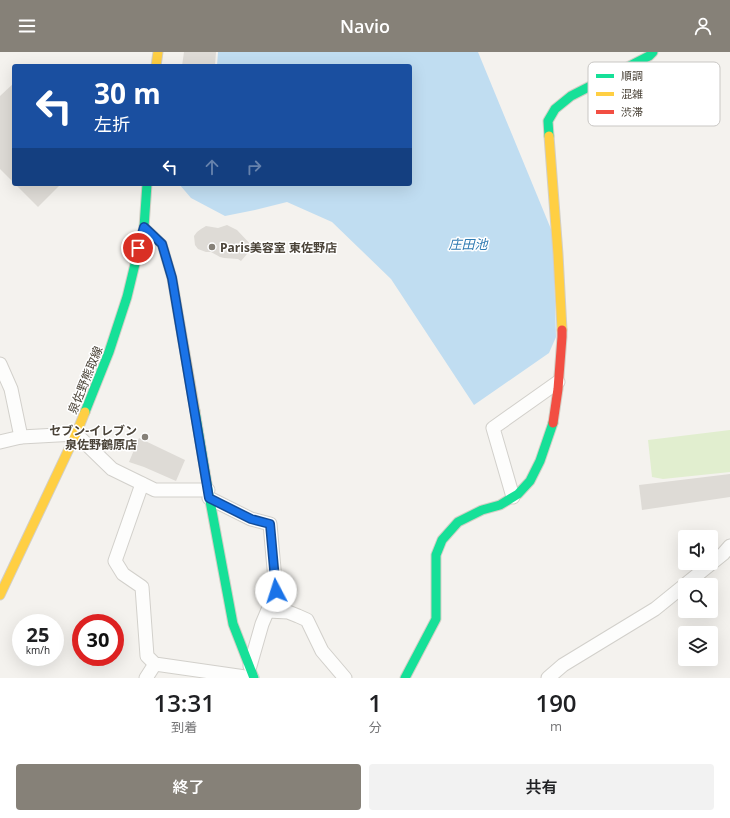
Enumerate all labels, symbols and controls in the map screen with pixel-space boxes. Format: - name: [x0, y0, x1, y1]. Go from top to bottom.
- text: Navio: [340, 14, 390, 38]
- icon: menu: [16, 15, 38, 37]
- icon: person: [692, 15, 714, 37]
- legend: [588, 62, 720, 126]
- text: 順調: [621, 68, 643, 83]
- text: 30 m: [94, 74, 161, 112]
- icon: left: [28, 80, 80, 132]
- text: 混雑: [621, 86, 643, 101]
- text: 渋滞: [621, 104, 643, 119]
- text: 左折: [94, 112, 130, 136]
- icon: left: [159, 156, 181, 178]
- icon: ahead: [201, 156, 223, 178]
- icon: right: [243, 156, 265, 178]
- pin: [121, 231, 155, 265]
- water label: 庄田池: [448, 235, 489, 253]
- icon: arrive: [127, 237, 149, 259]
- place label: Paris美容室 東佐野店: [220, 239, 337, 256]
- marker: Paris美容室 東佐野店: [207, 242, 217, 252]
- street label: 泉佐野熊取線: [64, 343, 106, 417]
- place label: セブン-イレブン 泉佐野鶴原店: [49, 422, 137, 453]
- marker: セブン-イレブン 泉佐野鶴原店: [140, 432, 150, 442]
- map controls: [678, 530, 718, 666]
- button: sound: [678, 530, 718, 570]
- position arrow: [255, 570, 297, 612]
- button: search: [678, 578, 718, 618]
- speed limit sign: 30: [72, 614, 124, 666]
- text: 25: [27, 621, 49, 648]
- button: layers: [678, 626, 718, 666]
- text: km/h: [26, 643, 50, 657]
- text: 13:31: [153, 686, 215, 719]
- text: 1: [368, 686, 382, 719]
- text: 190: [535, 686, 577, 719]
- text: m: [550, 717, 562, 735]
- text: 到着: [171, 718, 197, 736]
- text: 分: [369, 718, 382, 736]
- button: 終了: [16, 764, 361, 810]
- button: 共有: [369, 764, 714, 810]

